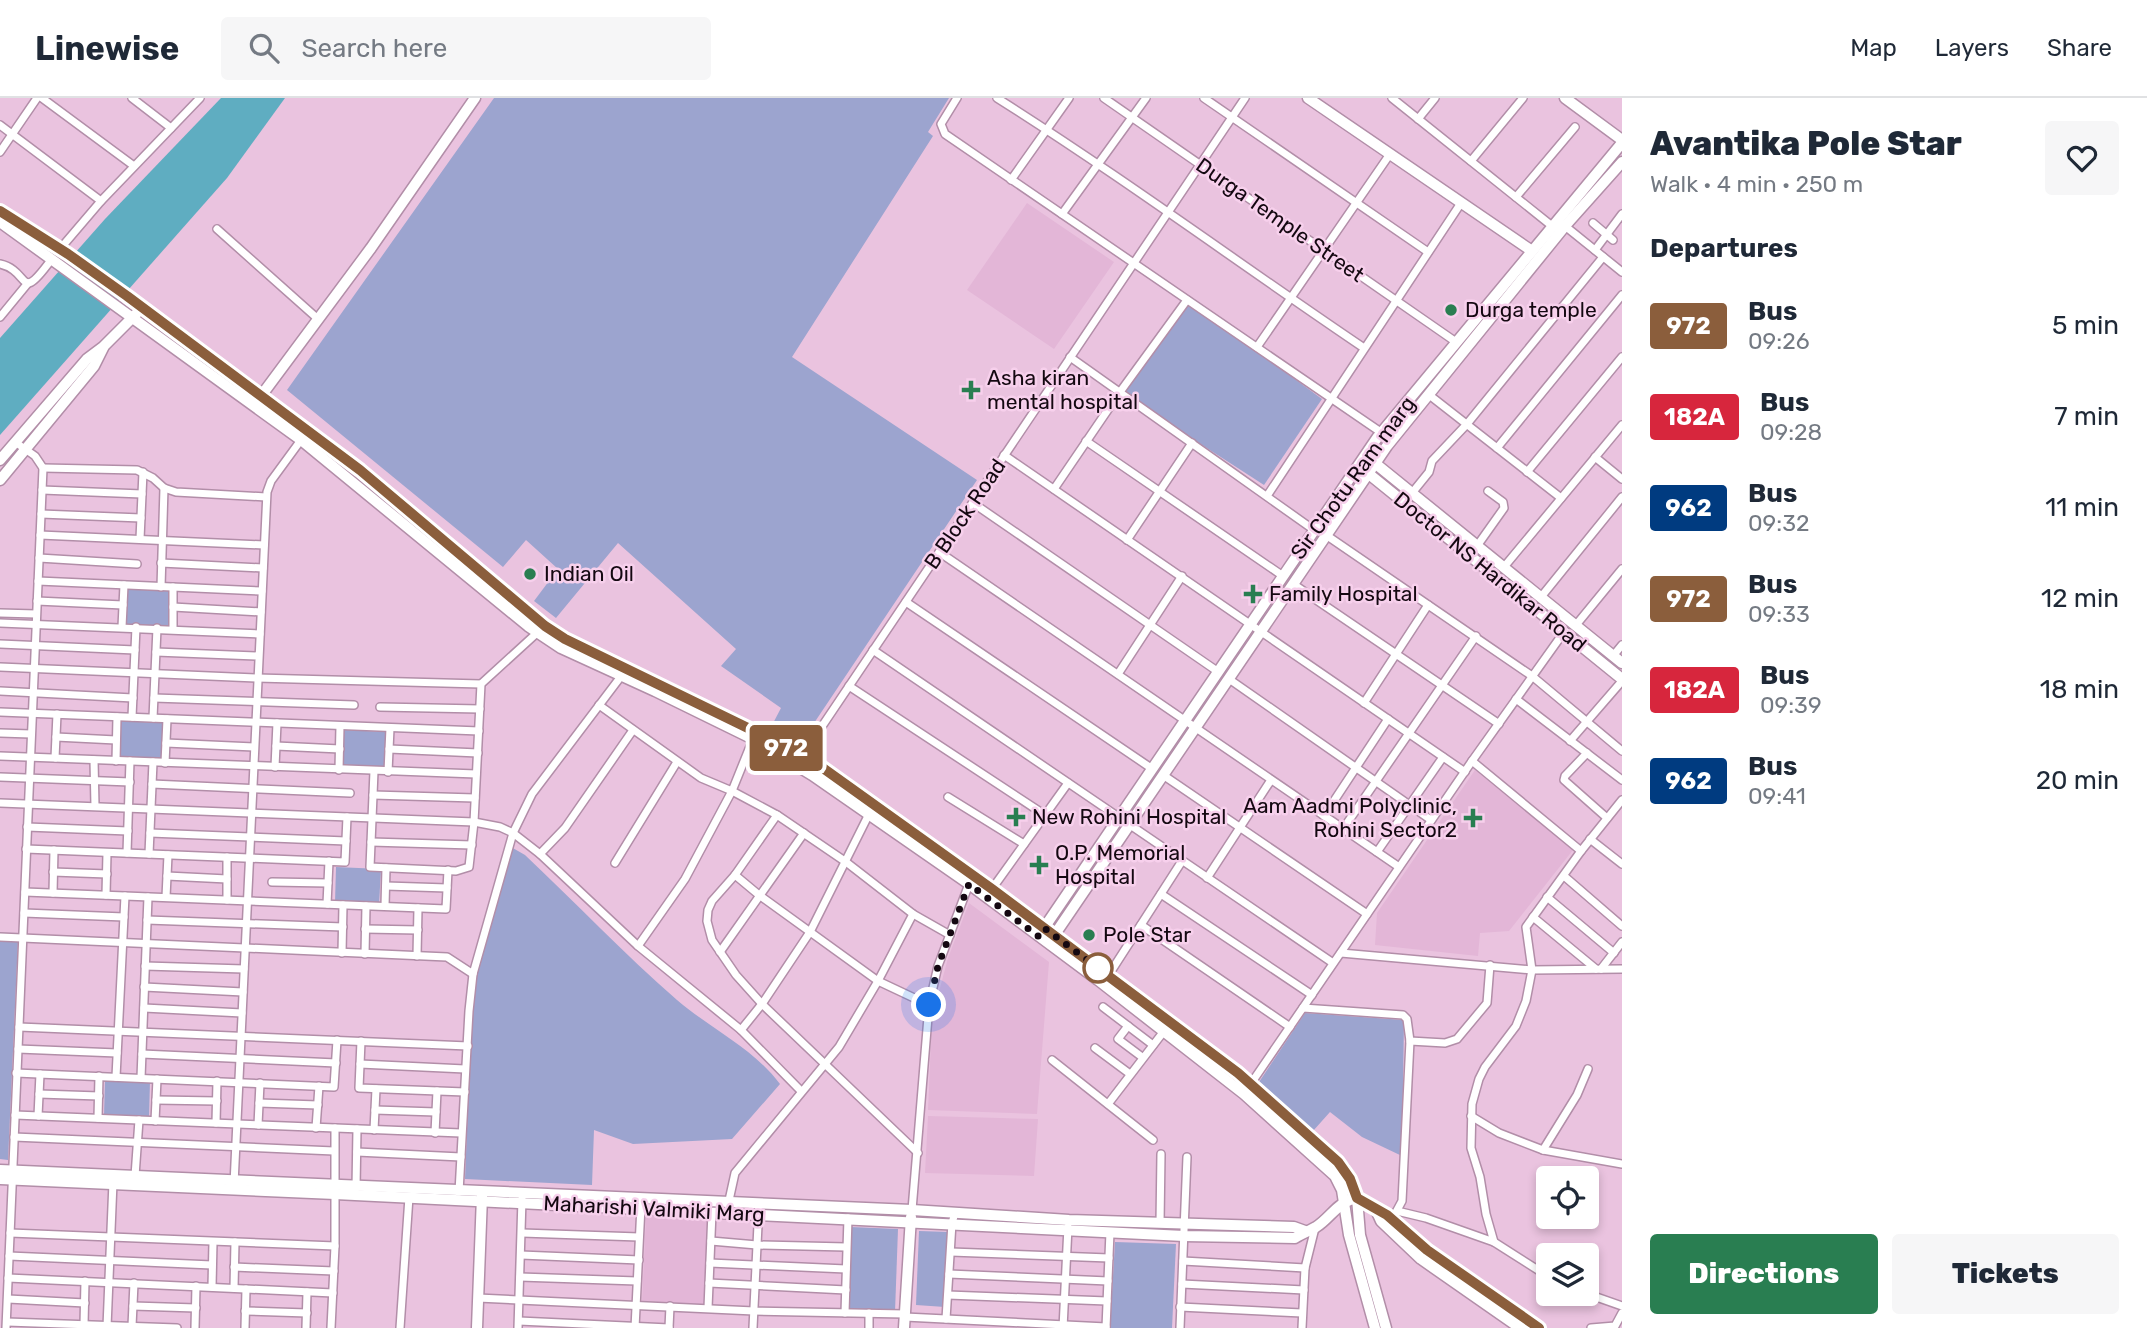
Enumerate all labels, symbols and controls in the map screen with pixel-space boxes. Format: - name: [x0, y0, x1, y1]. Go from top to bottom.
- search box: [221, 17, 711, 80]
- text: Linewise: [35, 29, 179, 68]
- icon: search: [245, 29, 283, 67]
- text: Search here: [301, 33, 447, 64]
- text: Map: [1850, 34, 1897, 62]
- text: Layers: [1935, 34, 2009, 62]
- text: Share: [2047, 34, 2112, 62]
- button: heart: [2045, 121, 2119, 195]
- text: Avantika Pole Star: [1650, 124, 1962, 163]
- street label: Durga Temple Street: [1191, 152, 1369, 287]
- text: Walk · 4 min · 250 m: [1650, 170, 1863, 198]
- text: Departures: [1650, 233, 1798, 264]
- text: Bus: [1748, 296, 1797, 327]
- place label: Durga temple: [1465, 297, 1597, 322]
- marker: Durga temple: [1443, 302, 1459, 318]
- text: 5 min: [2052, 310, 2119, 341]
- text: 972: [1666, 312, 1711, 340]
- text: 09:26: [1748, 327, 1810, 355]
- place label: Asha kiran mental hospital: [987, 365, 1138, 414]
- marker: Asha kiran mental hospital: [961, 380, 981, 400]
- text: Bus: [1760, 387, 1809, 418]
- street label: Sir Chotu Ram marg: [1285, 391, 1420, 564]
- text: 7 min: [2054, 401, 2119, 432]
- text: 182A: [1664, 403, 1725, 431]
- text: 09:28: [1760, 418, 1822, 446]
- street label: B Block Road: [919, 454, 1011, 574]
- text: Bus: [1748, 478, 1797, 509]
- street label: Doctor NS Hardikar Road: [1389, 486, 1592, 657]
- text: 11 min: [2045, 492, 2119, 523]
- text: 962: [1665, 494, 1712, 522]
- text: 09:32: [1748, 509, 1809, 537]
- place label: Indian Oil: [544, 561, 634, 586]
- marker: Indian Oil: [522, 566, 538, 582]
- text: Bus: [1748, 569, 1797, 600]
- place label: Family Hospital: [1269, 581, 1418, 606]
- text: 12 min: [2041, 583, 2119, 614]
- marker: Family Hospital: [1243, 584, 1263, 604]
- text: 972: [1666, 585, 1711, 613]
- text: 09:33: [1748, 600, 1810, 628]
- text: Bus: [1760, 660, 1809, 691]
- text: 18 min: [2040, 674, 2119, 705]
- text: 182A: [1664, 676, 1725, 704]
- text: 09:39: [1760, 691, 1822, 719]
- line badge: 972: [746, 725, 826, 771]
- text: 972: [764, 734, 808, 762]
- text: Bus: [1748, 751, 1797, 782]
- text: 20 min: [2036, 765, 2119, 796]
- text: 962: [1665, 767, 1712, 795]
- text: 09:41: [1748, 782, 1806, 810]
- place label: Aam Aadmi Polyclinic, Rohini Sector2: [1243, 793, 1457, 842]
- place label: New Rohini Hospital: [1032, 804, 1226, 829]
- marker: New Rohini Hospital: [1006, 807, 1026, 827]
- marker: Aam Aadmi Polyclinic, Rohini Sector2: [1463, 808, 1483, 828]
- place label: O.P. Memorial Hospital: [1055, 840, 1185, 889]
- marker: O.P. Memorial Hospital: [1029, 855, 1049, 875]
- place label: Pole Star: [1103, 922, 1191, 947]
- marker: Pole Star: [1081, 927, 1097, 943]
- unlabelled marker: [1083, 953, 1113, 983]
- your location: [911, 987, 946, 1022]
- map controls: [1536, 1166, 1599, 1306]
- button: locate: [1536, 1166, 1599, 1229]
- street label: Maharishi Valmiki Marg: [543, 1190, 765, 1227]
- button: Directions: [1650, 1234, 1878, 1314]
- button: Tickets: [1892, 1234, 2119, 1314]
- button: layers: [1536, 1243, 1599, 1306]

